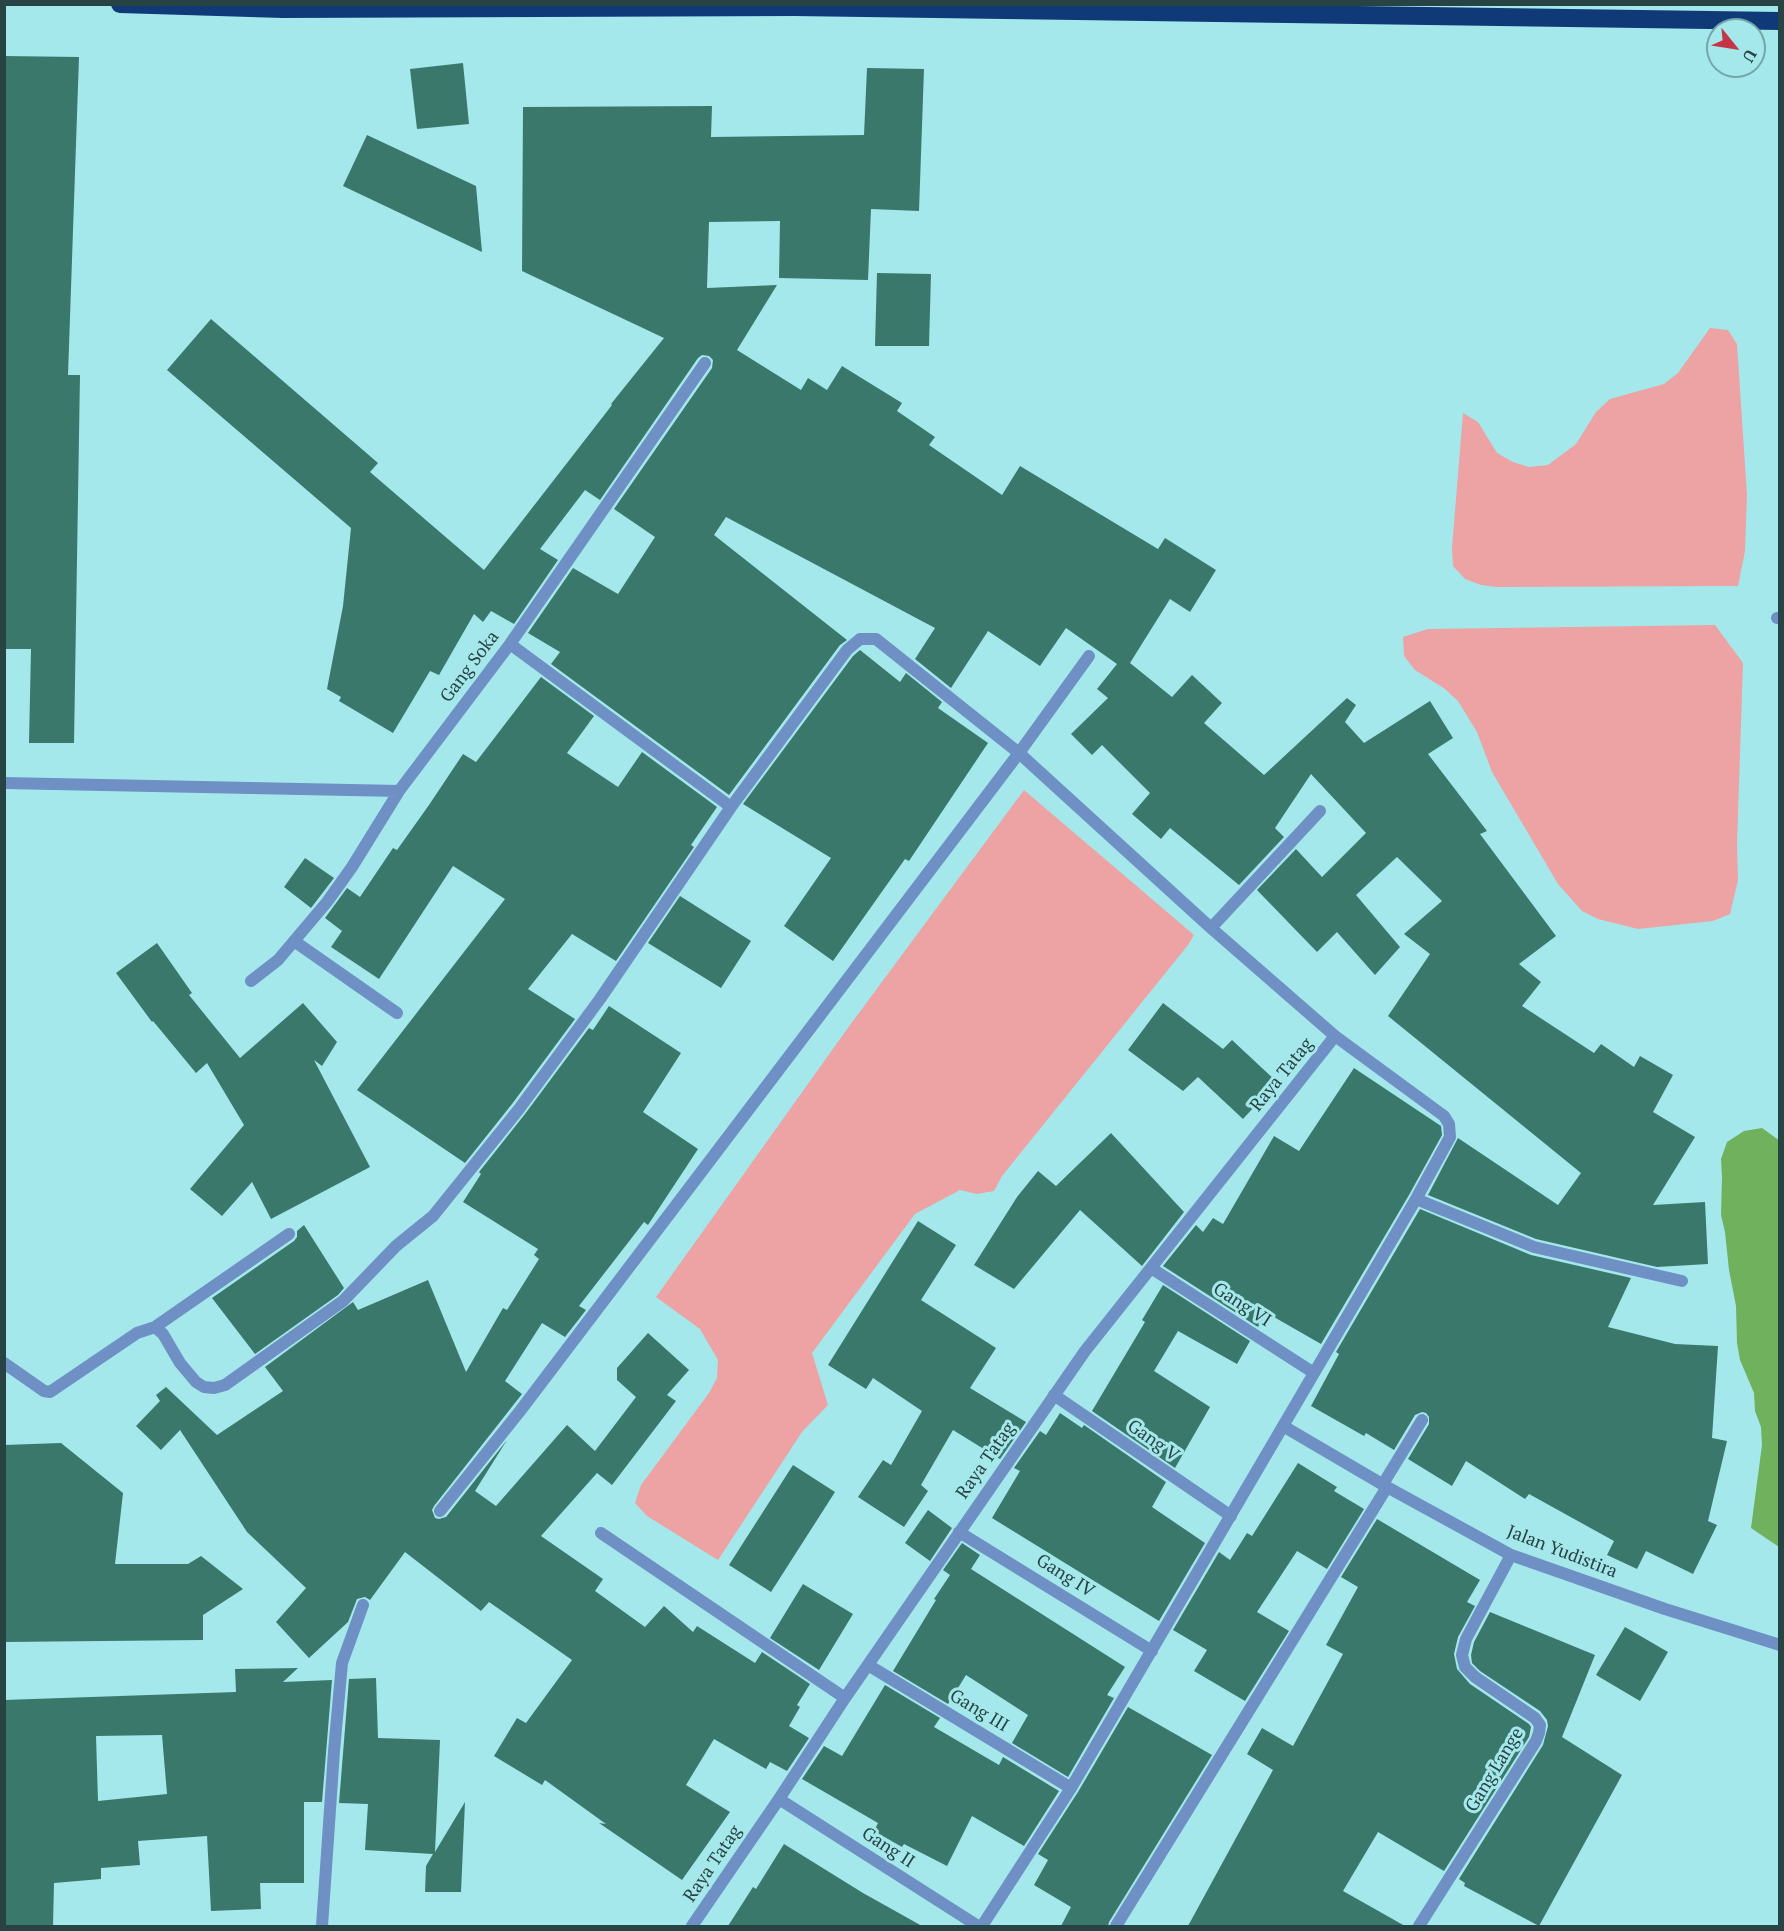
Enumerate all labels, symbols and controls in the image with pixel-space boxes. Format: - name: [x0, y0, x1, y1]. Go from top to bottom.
- north arrow: [1706, 18, 1766, 78]
- text: U: [1737, 46, 1762, 66]
- street label: Gang Soka: [436, 627, 504, 707]
- street label: Raya Tatag: [1246, 1034, 1318, 1116]
- street label: Gang VI: [1209, 1278, 1275, 1332]
- street label: Gang V: [1123, 1415, 1183, 1467]
- street label: Raya Tatag: [952, 1419, 1020, 1503]
- street label: Jalan Yudistira: [1504, 1521, 1620, 1583]
- street label: Gang IV: [1032, 1550, 1098, 1602]
- street label: Gang III: [946, 1685, 1012, 1737]
- street label: Gang Lange: [1461, 1724, 1529, 1816]
- street label: Raya Tatag: [679, 1821, 747, 1907]
- street label: Gang II: [858, 1823, 918, 1873]

